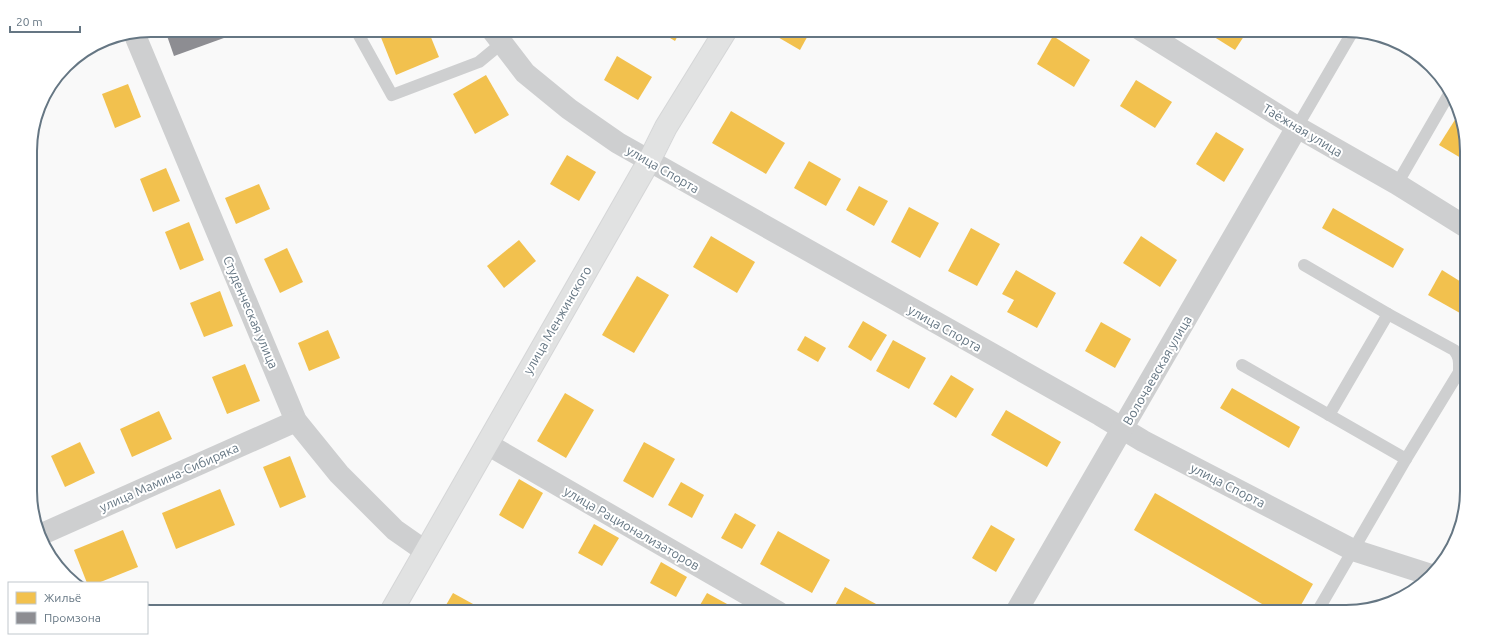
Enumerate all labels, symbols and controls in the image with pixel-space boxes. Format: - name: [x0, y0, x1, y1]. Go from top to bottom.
- scale bar: [10, 8, 80, 34]
- text: 20 m: [16, 15, 43, 28]
- street label: Таёжная улица: [1261, 101, 1345, 159]
- street label: улица Спорта: [624, 143, 702, 195]
- street label: Студенческая улица: [221, 253, 281, 371]
- street label: улица Менжинского: [520, 263, 594, 377]
- street label: улица Спорта: [906, 302, 984, 354]
- street label: Волочаевская улица: [1120, 313, 1194, 427]
- street label: улица Мамина-Сибиряка: [97, 440, 241, 514]
- street label: улица Спорта: [1188, 460, 1268, 510]
- street label: улица Рационализаторов: [562, 483, 702, 573]
- legend: [8, 582, 148, 634]
- text: Жильё: [44, 591, 81, 604]
- text: Промзона: [44, 611, 101, 624]

